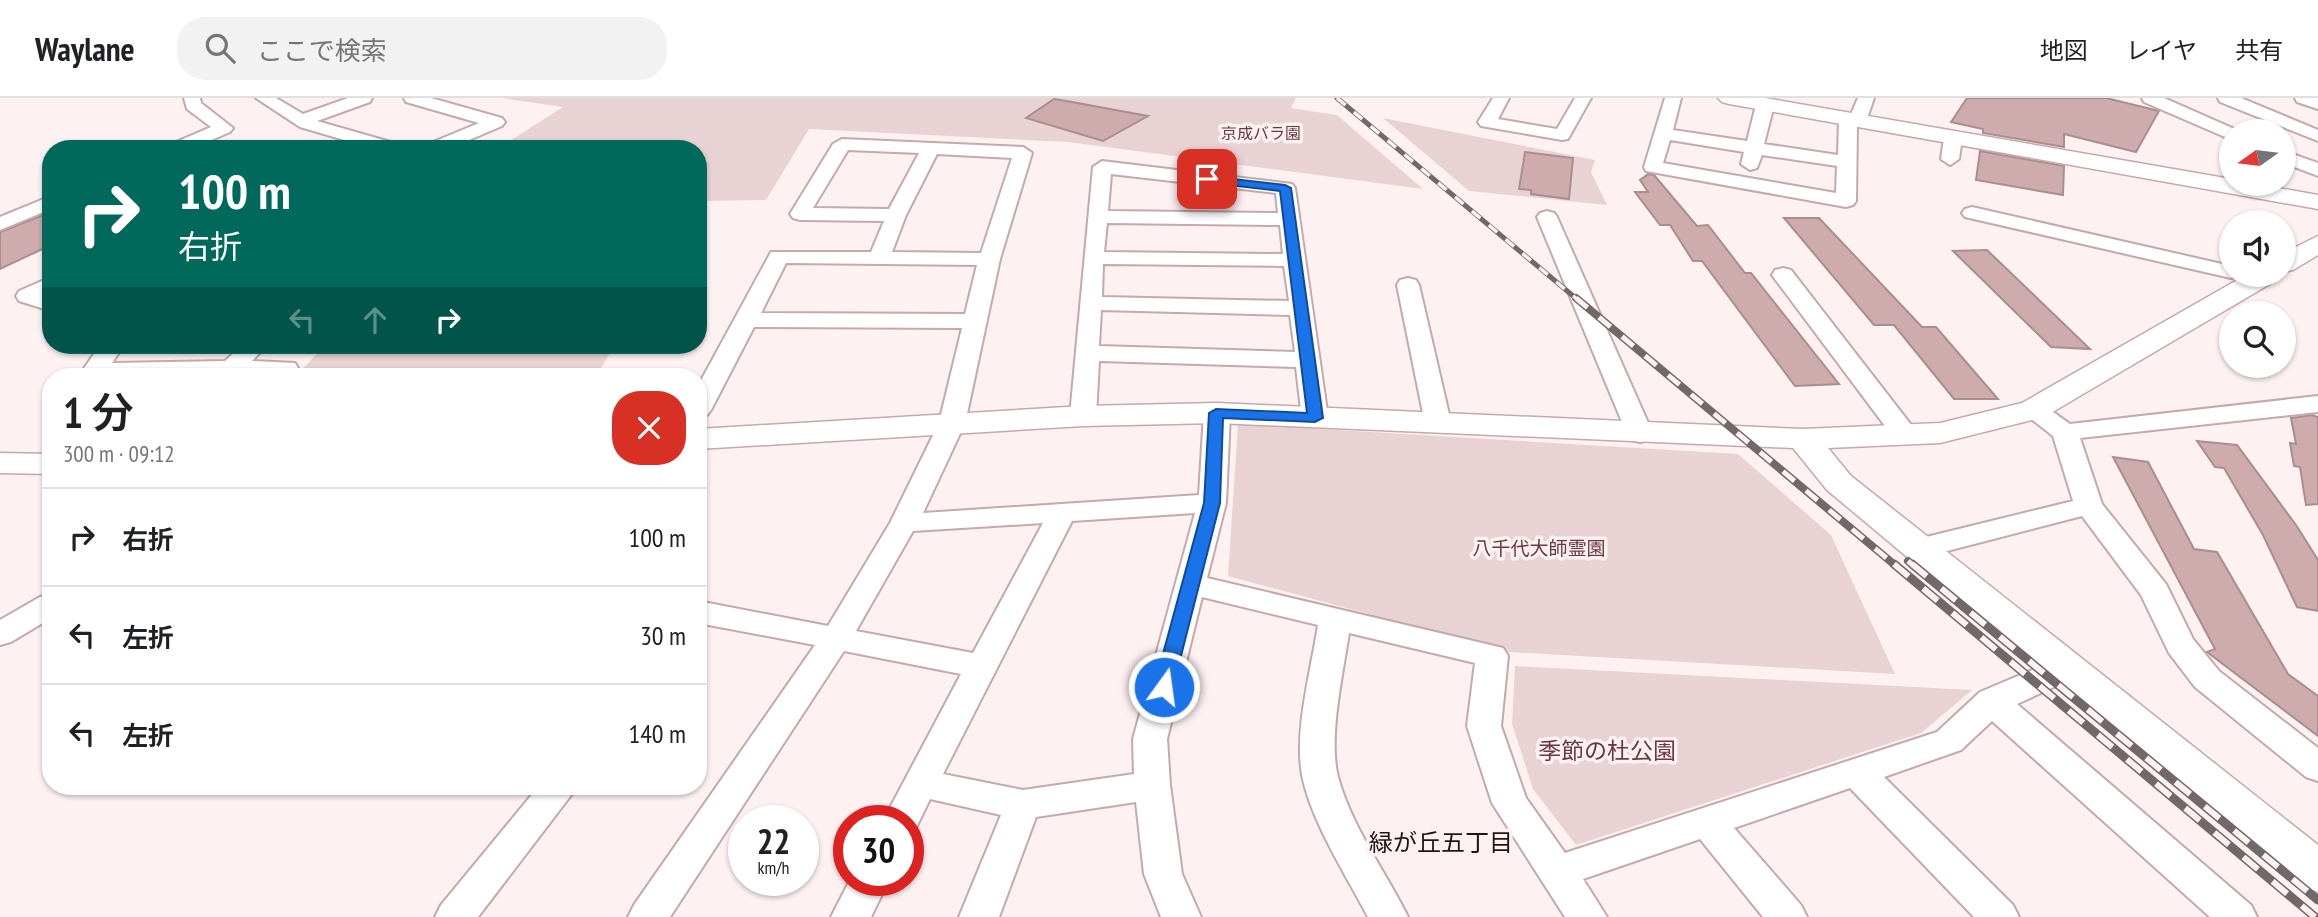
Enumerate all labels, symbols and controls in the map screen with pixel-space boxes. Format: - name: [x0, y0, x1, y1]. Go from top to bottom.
- search box: [177, 17, 667, 80]
- text: Waylane: [35, 27, 135, 70]
- icon: search: [201, 29, 239, 67]
- text: ここで検索: [257, 34, 387, 67]
- text: 地図: [2040, 35, 2088, 66]
- text: レイヤ: [2126, 35, 2197, 66]
- text: 共有: [2235, 35, 2283, 66]
- north arrow: [2219, 119, 2296, 196]
- map controls: [2219, 119, 2296, 378]
- park label: 京成バラ園: [1221, 123, 1301, 143]
- pin: [1177, 149, 1237, 209]
- text: 100 m: [178, 159, 291, 223]
- icon: arrive: [1188, 160, 1226, 198]
- icon: right: [63, 168, 154, 259]
- button: sound: [2219, 210, 2296, 287]
- text: 右折: [178, 225, 242, 267]
- icon: left: [283, 301, 321, 339]
- icon: ahead: [356, 301, 394, 339]
- icon: right: [429, 301, 467, 339]
- button: search: [2219, 301, 2296, 378]
- text: 1 分: [63, 385, 134, 440]
- button: close: [612, 391, 686, 465]
- text: 300 m · 09:12: [63, 439, 175, 468]
- icon: right: [63, 518, 101, 556]
- text: 100 m: [628, 521, 686, 554]
- text: 右折: [122, 523, 174, 556]
- park label: 八千代大師霊園: [1472, 536, 1606, 560]
- icon: left: [63, 616, 101, 654]
- text: 30 m: [640, 619, 686, 652]
- text: 左折: [122, 621, 174, 654]
- position arrow: [1127, 650, 1201, 724]
- icon: left: [63, 714, 101, 752]
- text: 140 m: [628, 717, 686, 750]
- text: 左折: [122, 719, 174, 752]
- park label: 季節の杜公園: [1538, 736, 1676, 765]
- speed limit sign: 30: [833, 805, 924, 896]
- text: 22: [757, 818, 790, 864]
- district label: 緑が丘五丁目: [1369, 827, 1513, 858]
- text: km/h: [758, 856, 789, 879]

